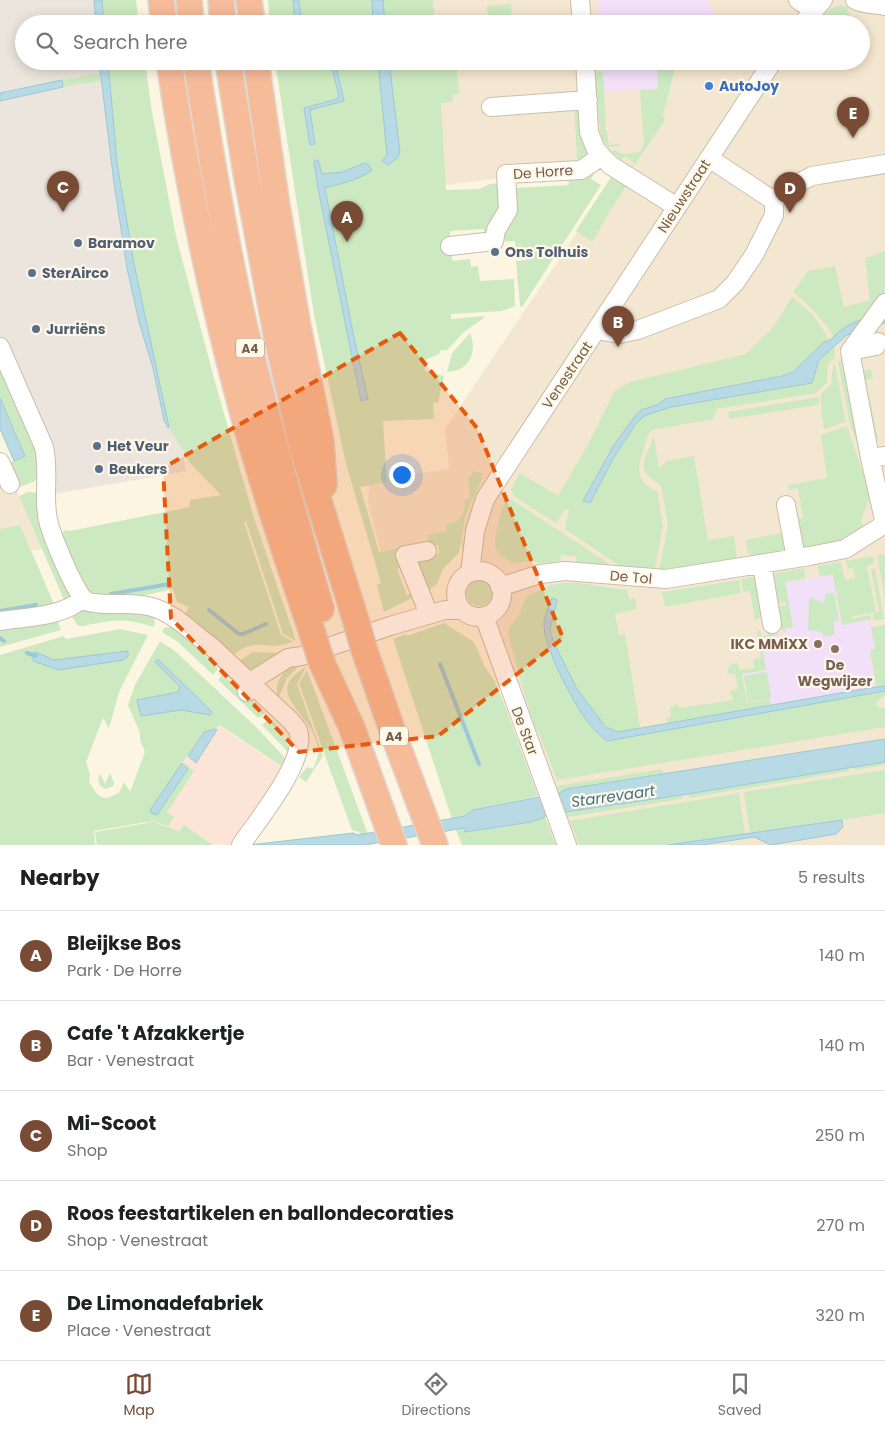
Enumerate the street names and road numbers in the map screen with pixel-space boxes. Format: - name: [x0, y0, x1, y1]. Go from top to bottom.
- street label: Nieuwstraat: [653, 155, 715, 237]
- street label: De Horre: [512, 160, 574, 184]
- street label: Venestraat: [537, 337, 597, 413]
- road number: A4: [236, 338, 264, 358]
- street label: De Tol: [609, 565, 653, 589]
- street label: De Star: [507, 704, 543, 758]
- road number: A4: [380, 726, 408, 746]

